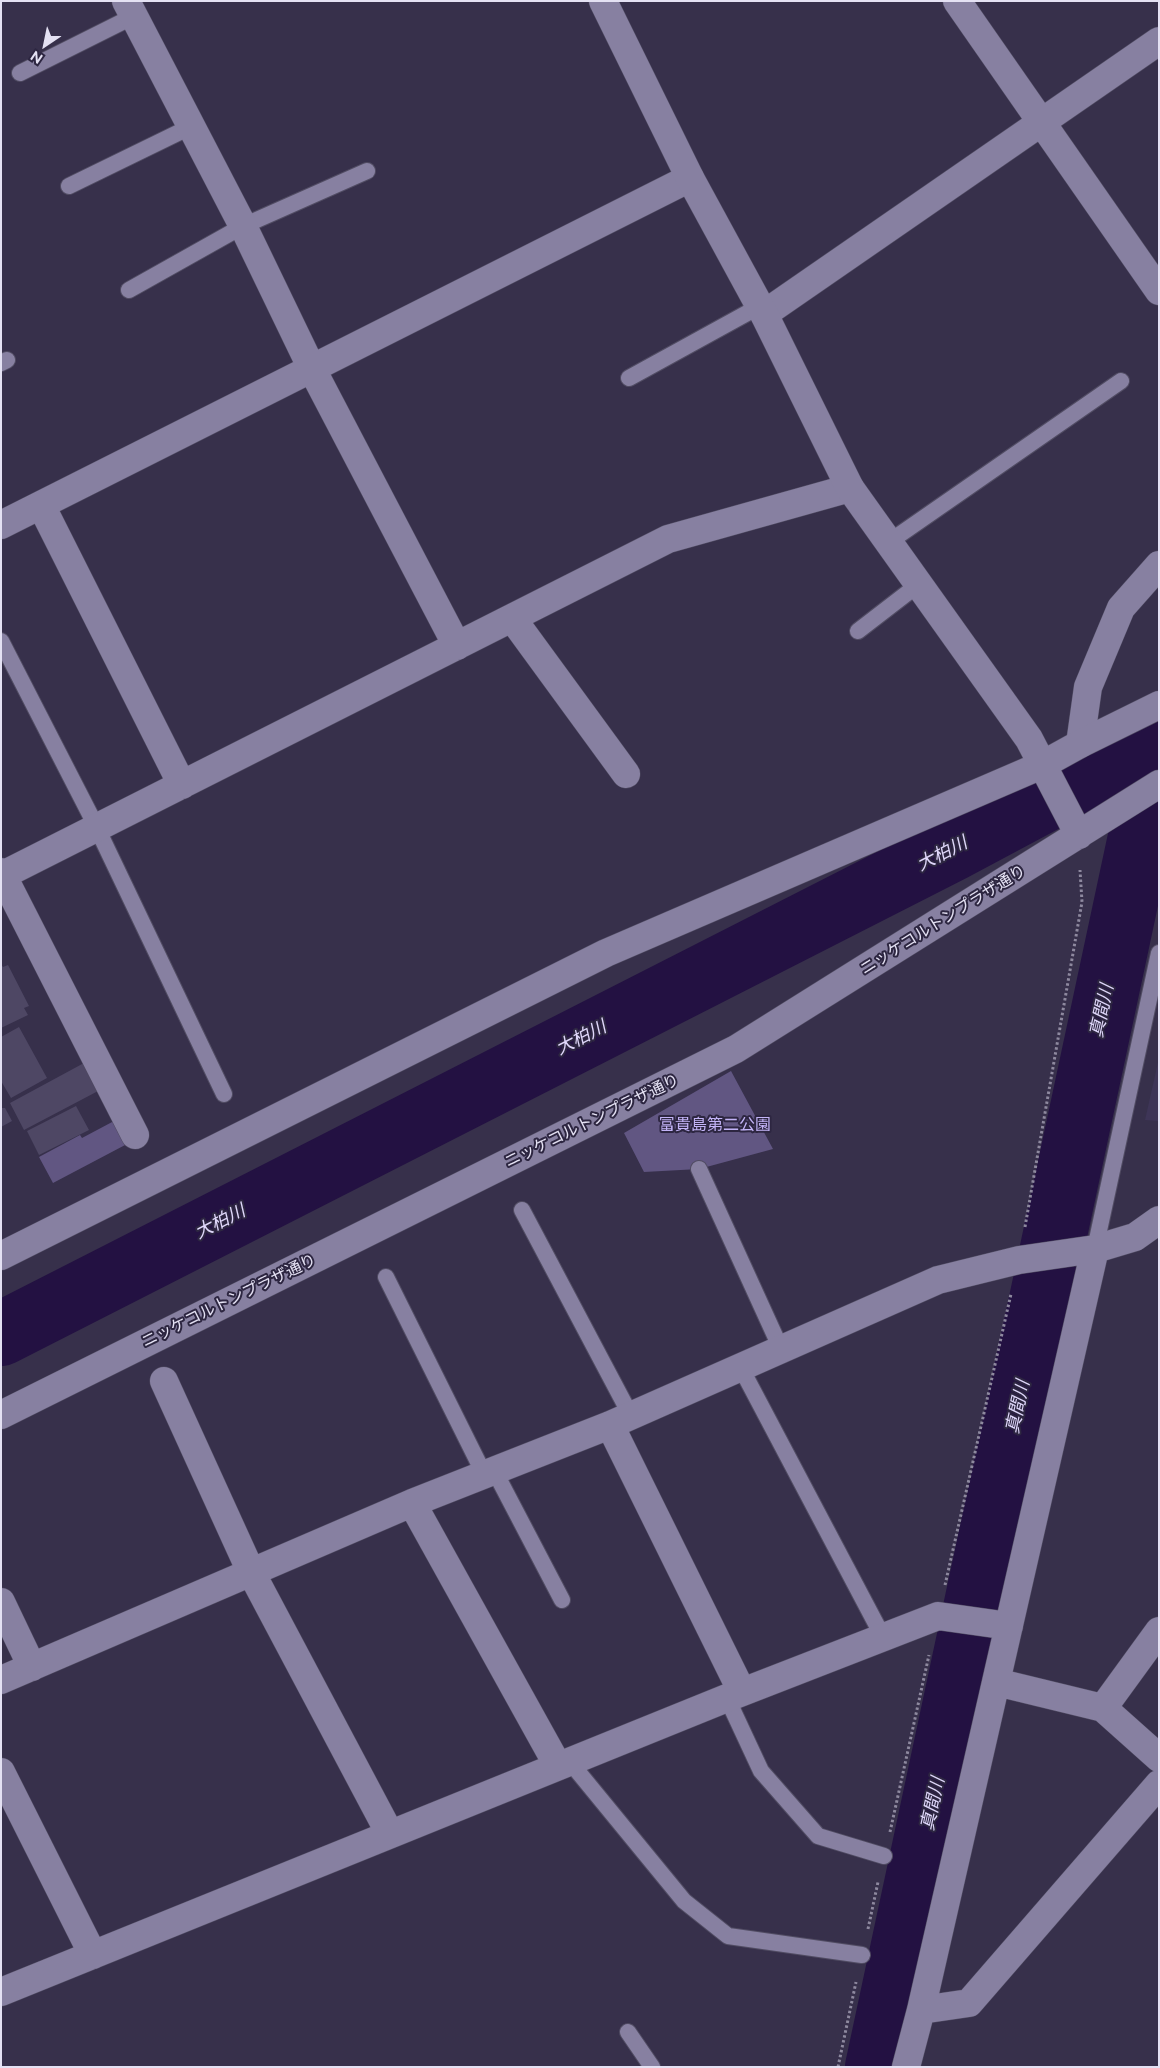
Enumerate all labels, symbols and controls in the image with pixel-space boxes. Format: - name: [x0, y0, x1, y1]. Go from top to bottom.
- north arrow: [20, 20, 70, 70]
- text: N: [28, 48, 46, 67]
- water label: 大柏川: [913, 832, 971, 876]
- street label: ニッケコルトンプラザ通り: [857, 861, 1029, 979]
- water label: 真間川: [1086, 982, 1118, 1040]
- water label: 大柏川: [552, 1016, 610, 1060]
- street label: ニッケコルトンプラザ通り: [502, 1070, 682, 1172]
- park label: 富貴島第二公園: [659, 1115, 771, 1135]
- water label: 大柏川: [191, 1200, 249, 1244]
- street label: ニッケコルトンプラザ通り: [139, 1250, 319, 1352]
- water label: 真間川: [1002, 1378, 1034, 1436]
- water label: 真間川: [917, 1775, 949, 1833]

